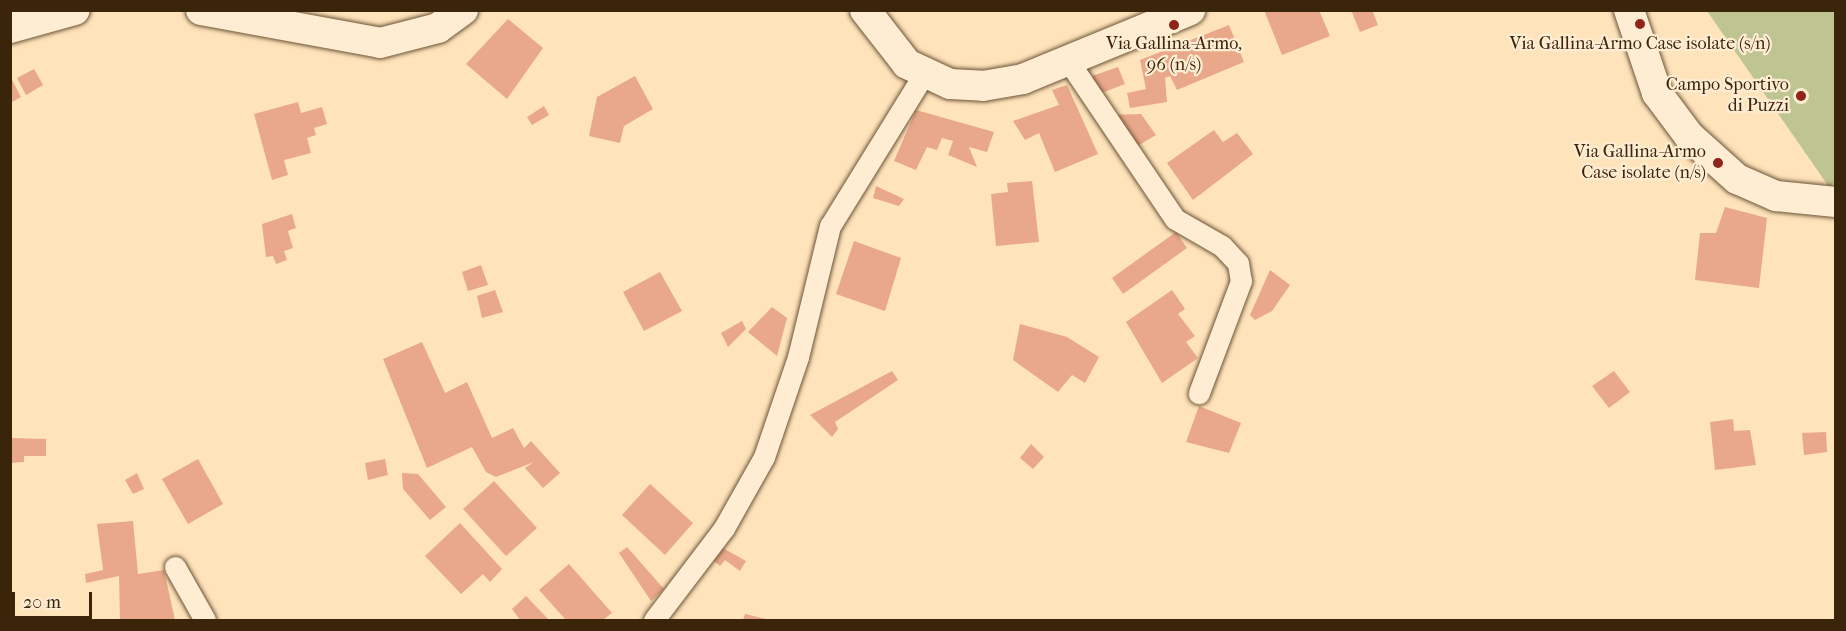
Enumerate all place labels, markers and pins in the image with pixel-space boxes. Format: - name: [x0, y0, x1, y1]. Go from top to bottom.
- marker: Via Gallina-Armo Case isolate (s/n): [1633, 17, 1647, 31]
- marker: Via Gallina-Armo, 96 (n/s): [1167, 18, 1181, 32]
- place label: Via Gallina-Armo Case isolate (s/n): [1510, 33, 1770, 55]
- place label: Via Gallina-Armo, 96 (n/s): [1106, 34, 1242, 76]
- place label: Campo Sportivo di Puzzi: [1666, 75, 1789, 118]
- marker: Campo Sportivo di Puzzi: [1794, 89, 1808, 103]
- place label: Via Gallina-Armo Case isolate (n/s): [1574, 142, 1706, 184]
- marker: Via Gallina-Armo Case isolate (n/s): [1711, 156, 1725, 170]

